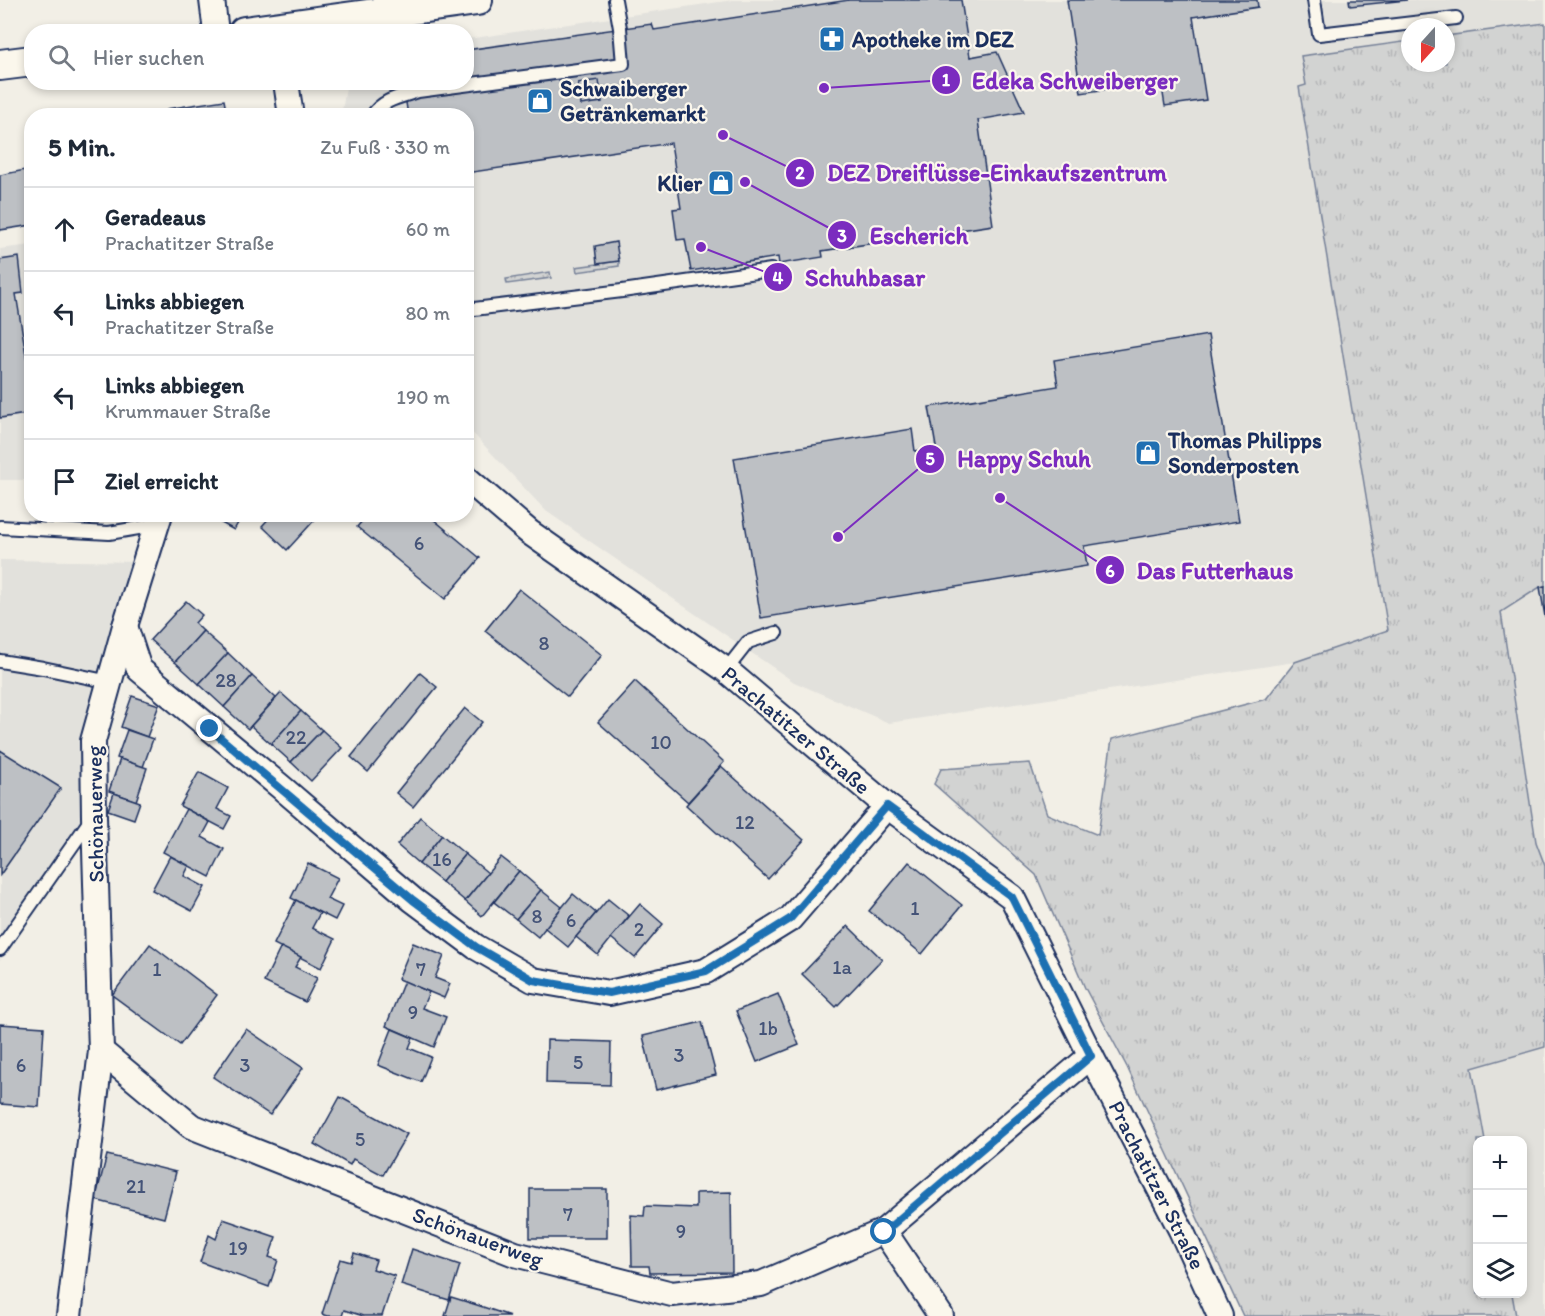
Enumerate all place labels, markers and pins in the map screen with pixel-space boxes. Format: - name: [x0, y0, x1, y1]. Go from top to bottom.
- pharmacy icon: Apotheke im DEZ: [817, 24, 847, 54]
- place label: Apotheke im DEZ: [851, 26, 1014, 53]
- callout: Edeka Schweiberger: [931, 59, 1190, 101]
- place label: Schwaiberger Getränkemarkt: [560, 75, 706, 127]
- shop icon: Schwaiberger Getränkemarkt: [525, 86, 555, 116]
- callout: DEZ Dreiflüsse-Einkaufszentrum: [785, 152, 1179, 194]
- shop icon: Klier: [706, 168, 736, 198]
- place label: Klier: [657, 170, 703, 197]
- callout: Escherich: [827, 214, 980, 256]
- callout: Schuhbasar: [763, 256, 937, 298]
- place label: Thomas Philipps Sonderposten: [1167, 427, 1322, 479]
- callout: Happy Schuh: [915, 438, 1103, 480]
- shop icon: Thomas Philipps Sonderposten: [1133, 438, 1163, 468]
- callout: Das Futterhaus: [1095, 549, 1305, 591]

